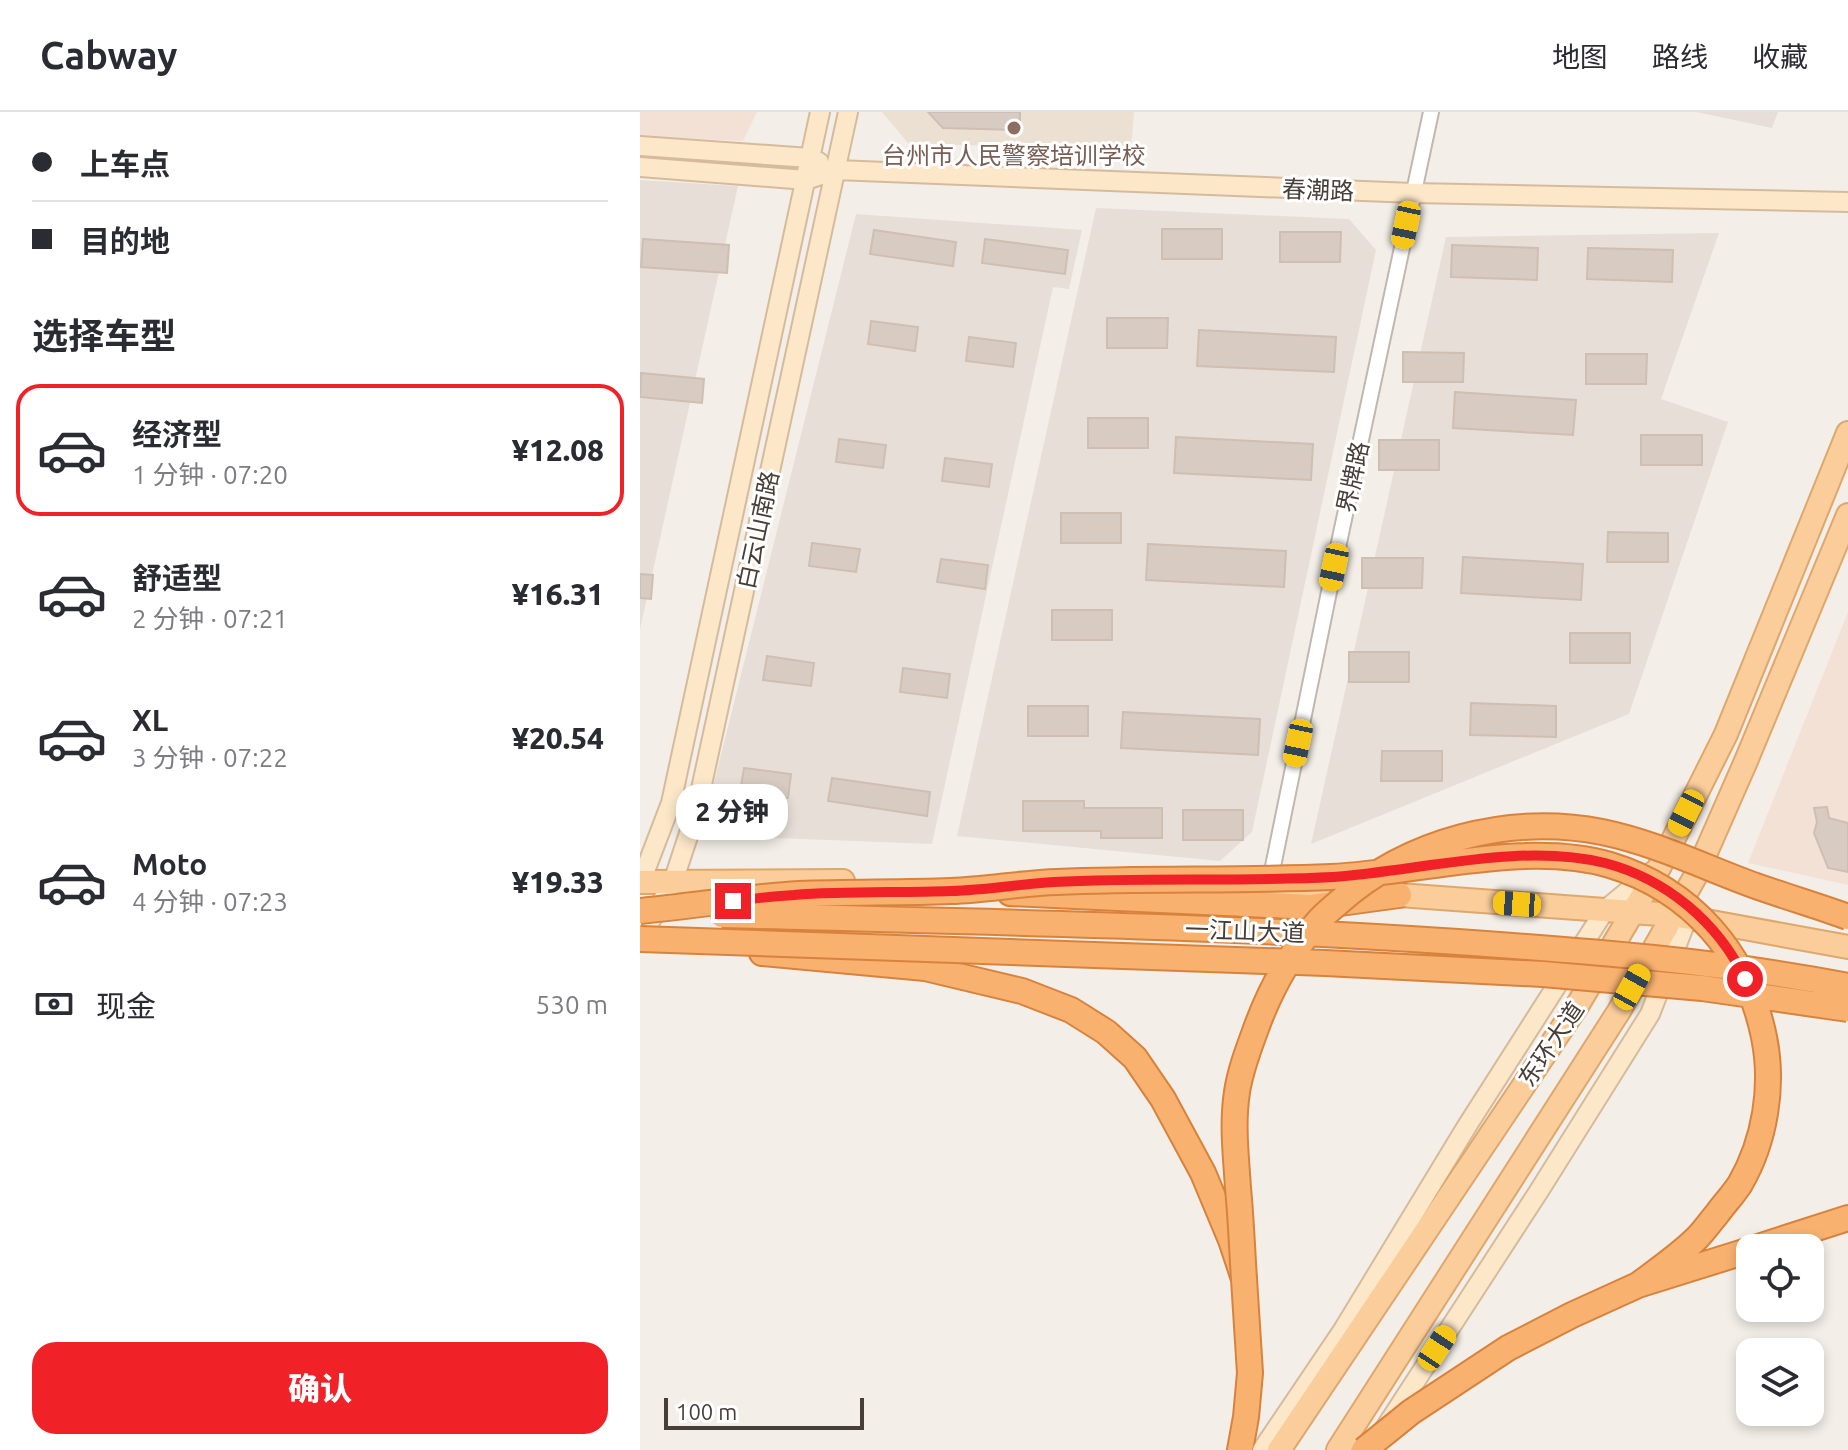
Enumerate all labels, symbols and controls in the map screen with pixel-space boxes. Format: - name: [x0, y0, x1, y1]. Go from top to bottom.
- text: Cabway: [40, 34, 177, 76]
- text: 地图: [1552, 41, 1608, 72]
- text: 路线: [1652, 41, 1708, 72]
- text: 收藏: [1752, 41, 1808, 72]
- marker: 台州市人民警察培训学校: [1005, 119, 1023, 137]
- place label: 台州市人民警察培训学校: [882, 142, 1146, 169]
- text: 上车点: [80, 147, 170, 181]
- street label: 春潮路: [1282, 175, 1354, 205]
- car: [1389, 199, 1423, 251]
- text: 目的地: [80, 224, 170, 258]
- text: 选择车型: [32, 315, 176, 356]
- icon: car: [36, 414, 108, 486]
- text: 经济型: [132, 417, 222, 451]
- text: ¥12.08: [512, 433, 604, 467]
- street label: 界牌路: [1332, 439, 1374, 515]
- text: 1 分钟 · 07:20: [132, 460, 288, 489]
- street label: 白云山南路: [732, 469, 784, 591]
- car: [1317, 541, 1351, 593]
- icon: car: [36, 558, 108, 630]
- text: 舒适型: [132, 561, 222, 595]
- text: ¥16.31: [512, 577, 604, 611]
- text: 2 分钟 · 07:21: [132, 604, 288, 633]
- icon: car: [36, 702, 108, 774]
- text: XL: [132, 703, 168, 737]
- car: [1281, 717, 1315, 769]
- text: ¥20.54: [512, 721, 604, 755]
- text: 3 分钟 · 07:22: [132, 743, 288, 772]
- callout: 2 分钟: [677, 785, 789, 841]
- car: [1664, 786, 1708, 840]
- text: 2 分钟: [696, 797, 768, 826]
- icon: car: [36, 846, 108, 918]
- text: Moto: [132, 847, 207, 881]
- text: ¥19.33: [512, 865, 604, 899]
- route end: [715, 883, 751, 919]
- text: 4 分钟 · 07:23: [132, 887, 288, 916]
- car: [1492, 890, 1542, 918]
- street label: 一江山大道: [1185, 915, 1305, 947]
- car: [1610, 960, 1654, 1014]
- route start: [1727, 961, 1763, 997]
- icon: cash: [32, 982, 76, 1026]
- text: 现金: [96, 989, 156, 1023]
- text: 530 m: [536, 990, 608, 1019]
- street label: 东环大道: [1513, 997, 1589, 1091]
- map controls: [1736, 1234, 1824, 1426]
- button: locate: [1736, 1234, 1824, 1322]
- car: [1414, 1321, 1460, 1375]
- button: layers: [1736, 1338, 1824, 1426]
- button: 确认: [32, 1342, 608, 1434]
- scale bar: [664, 1394, 864, 1430]
- text: 100 m: [676, 1399, 737, 1424]

